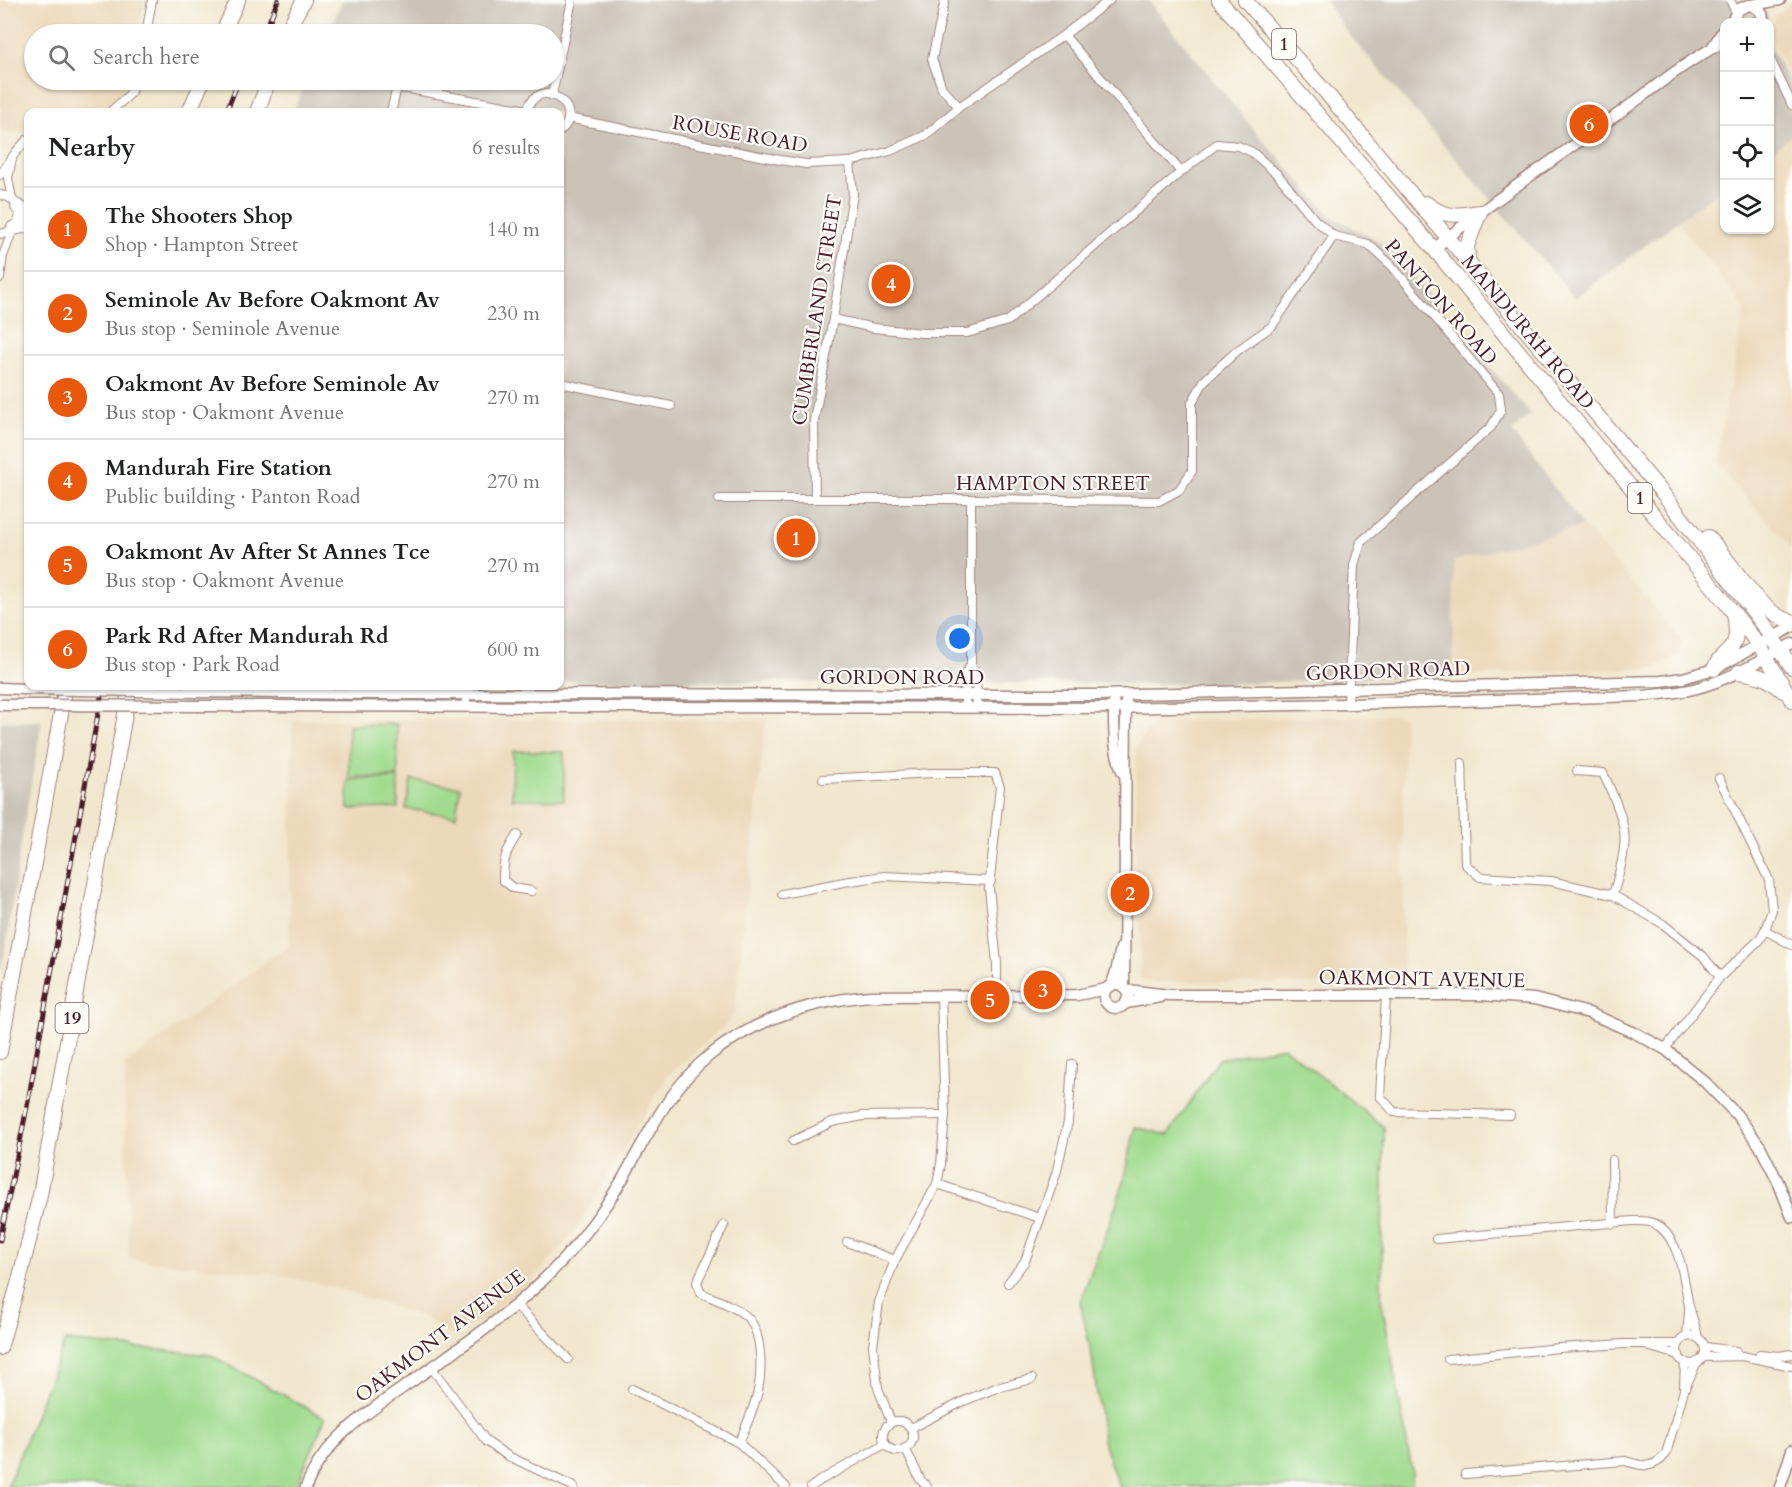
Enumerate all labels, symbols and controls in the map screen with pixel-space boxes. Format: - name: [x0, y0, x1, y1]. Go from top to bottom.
- map controls: [1720, 18, 1774, 234]
- button: +: [1720, 18, 1774, 72]
- search box: [24, 24, 564, 90]
- road number: 1: [1272, 29, 1296, 59]
- icon: search: [45, 41, 78, 74]
- text: Search here: [93, 42, 200, 72]
- button: −: [1720, 72, 1774, 126]
- pin: 6: [1570, 102, 1608, 146]
- street label: ROUSE ROAD: [670, 109, 810, 159]
- button: locate: [1720, 126, 1774, 180]
- text: Nearby: [48, 130, 136, 165]
- text: 6 results: [472, 134, 540, 161]
- button: layers: [1720, 180, 1774, 234]
- street label: CUMBERLAND STREET: [785, 192, 849, 427]
- text: The Shooters Shop: [105, 201, 293, 231]
- text: 1: [62, 216, 73, 243]
- text: 140 m: [487, 216, 540, 243]
- text: Shop · Hampton Street: [105, 231, 298, 258]
- street label: PANTON ROAD: [1379, 233, 1503, 371]
- street label: MANDURAH ROAD: [1455, 249, 1601, 415]
- pin: 4: [872, 262, 910, 306]
- text: Seminole Av Before Oakmont Av: [105, 285, 440, 315]
- text: 2: [62, 300, 73, 327]
- text: 230 m: [487, 300, 540, 327]
- text: Bus stop · Seminole Avenue: [105, 315, 340, 342]
- text: Oakmont Av Before Seminole Av: [105, 369, 440, 399]
- text: 3: [62, 384, 73, 411]
- text: 270 m: [487, 384, 540, 411]
- text: Bus stop · Oakmont Avenue: [105, 399, 344, 426]
- text: Mandurah Fire Station: [105, 453, 332, 483]
- text: 4: [62, 468, 73, 495]
- text: 270 m: [487, 468, 540, 495]
- street label: HAMPTON STREET: [956, 470, 1150, 497]
- text: Public building · Panton Road: [105, 483, 361, 510]
- road number: 1: [1628, 483, 1652, 513]
- pin: 1: [776, 516, 816, 560]
- text: Oakmont Av After St Annes Tce: [105, 537, 430, 567]
- text: 5: [62, 552, 73, 579]
- text: 270 m: [487, 552, 540, 579]
- text: Bus stop · Oakmont Avenue: [105, 567, 344, 594]
- text: Park Rd After Mandurah Rd: [105, 621, 388, 651]
- your location: [945, 624, 974, 653]
- text: 6: [62, 636, 73, 663]
- text: 600 m: [487, 636, 540, 663]
- text: Bus stop · Park Road: [105, 651, 280, 678]
- street label: GORDON ROAD: [1305, 655, 1471, 687]
- street label: GORDON ROAD: [820, 664, 984, 691]
- pin: 2: [1110, 870, 1150, 916]
- street label: OAKMONT AVENUE: [1318, 964, 1526, 994]
- pin: 3: [1024, 968, 1062, 1012]
- pin: 5: [970, 978, 1010, 1022]
- road number: 19: [56, 1003, 88, 1033]
- street label: OAKMONT AVENUE: [349, 1263, 531, 1409]

